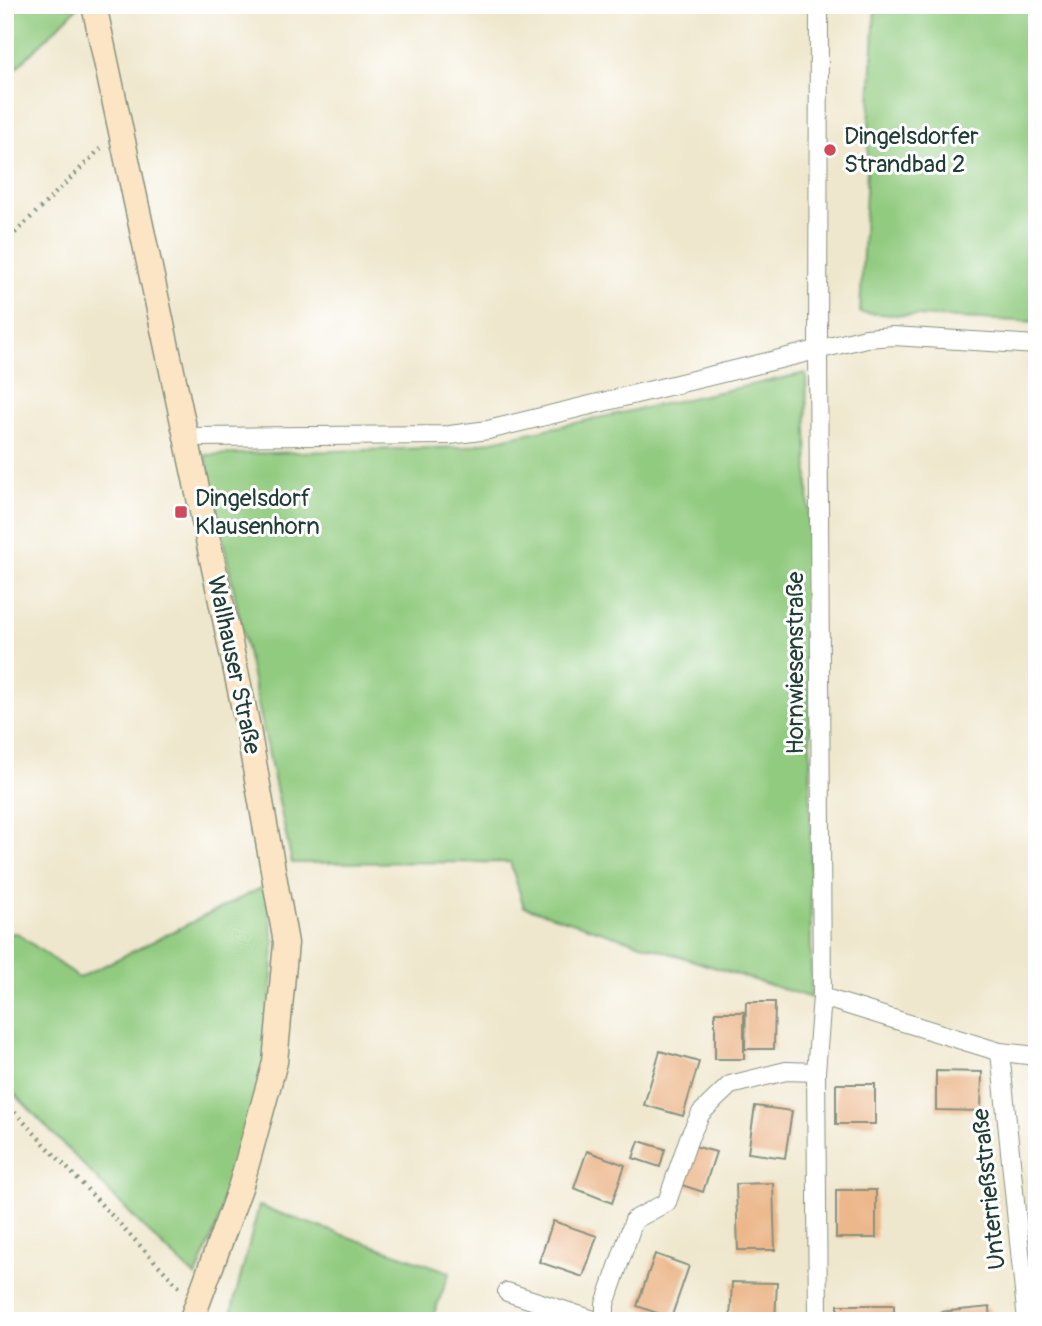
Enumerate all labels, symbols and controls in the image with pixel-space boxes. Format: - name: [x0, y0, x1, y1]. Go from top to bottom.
- place label: Dingelsdorfer Strandbad 2: [844, 122, 979, 179]
- marker: Dingelsdorfer Strandbad 2: [822, 142, 838, 158]
- place label: Dingelsdorf Klausenhorn: [195, 484, 320, 541]
- marker: Dingelsdorf Klausenhorn: [173, 504, 189, 520]
- street label: Hornwiesenstraße: [781, 571, 810, 754]
- street label: Wallhauser Straße: [201, 573, 267, 757]
- street label: Unterrießstraße: [966, 1107, 1012, 1271]

